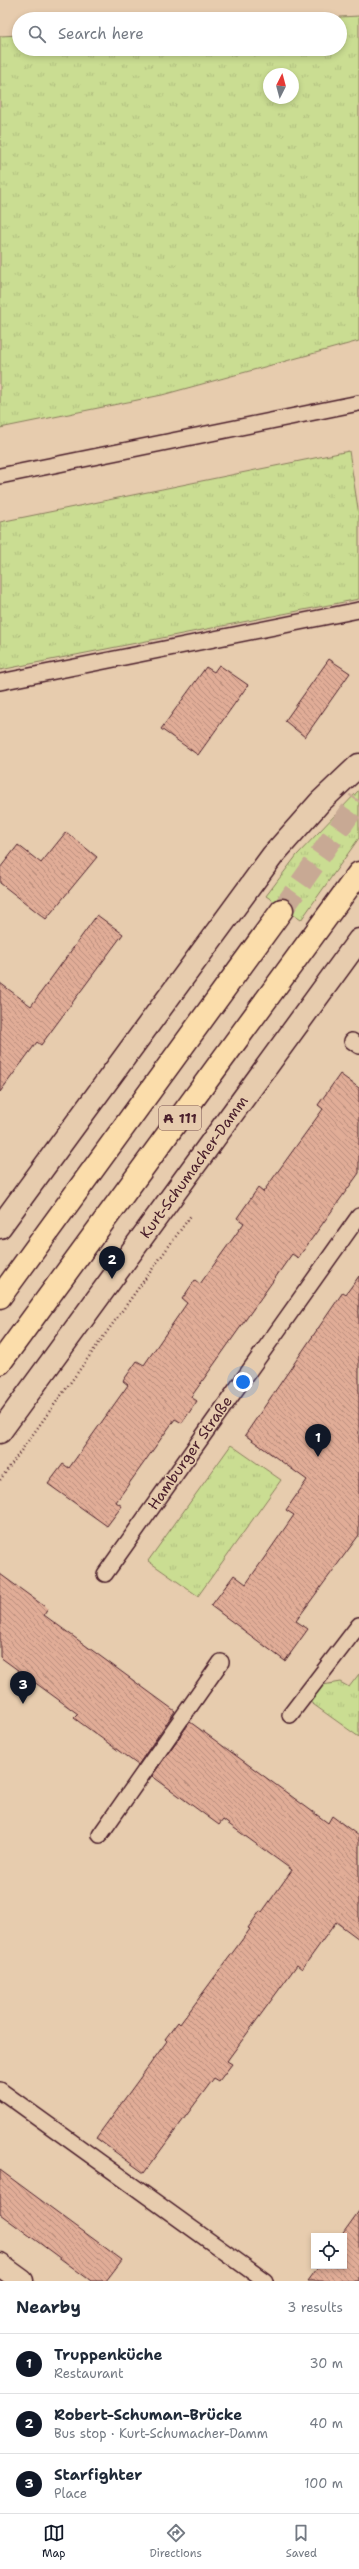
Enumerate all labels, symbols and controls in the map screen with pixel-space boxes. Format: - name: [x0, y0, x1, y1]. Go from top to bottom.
- search box: [12, 12, 347, 56]
- icon: search: [26, 23, 48, 45]
- text: Search here: [58, 24, 144, 44]
- north arrow: [263, 68, 299, 104]
- street label: Kurt-Schumacher-Damm: [135, 1092, 253, 1242]
- road number: A 111: [159, 1106, 201, 1130]
- pin: 2: [99, 1246, 125, 1279]
- your location: [233, 1372, 253, 1392]
- street label: Hamburger Straße: [143, 1392, 237, 1514]
- pin: 1: [305, 1424, 331, 1457]
- pin: 3: [10, 1671, 36, 1704]
- map controls: [311, 2233, 347, 2269]
- button: locate: [311, 2233, 347, 2269]
- text: Nearby: [16, 2296, 81, 2318]
- text: 3 results: [287, 2299, 343, 2316]
- text: Truppenküche: [54, 2345, 163, 2365]
- text: 1: [26, 2355, 32, 2372]
- text: 30 m: [309, 2355, 343, 2372]
- text: Restaurant: [54, 2365, 124, 2382]
- text: Robert-Schuman-Brücke: [54, 2405, 242, 2425]
- text: 2: [24, 2415, 34, 2432]
- text: 40 m: [309, 2415, 343, 2432]
- text: Bus stop · Kurt-Schumacher-Damm: [54, 2425, 268, 2442]
- text: Starfighter: [54, 2465, 142, 2485]
- text: 3: [24, 2475, 34, 2492]
- text: 100 m: [304, 2475, 343, 2492]
- text: Place: [54, 2485, 87, 2502]
- tab: Map: [42, 2522, 66, 2561]
- tab: Directions: [149, 2522, 202, 2561]
- tab: Saved: [286, 2522, 317, 2561]

